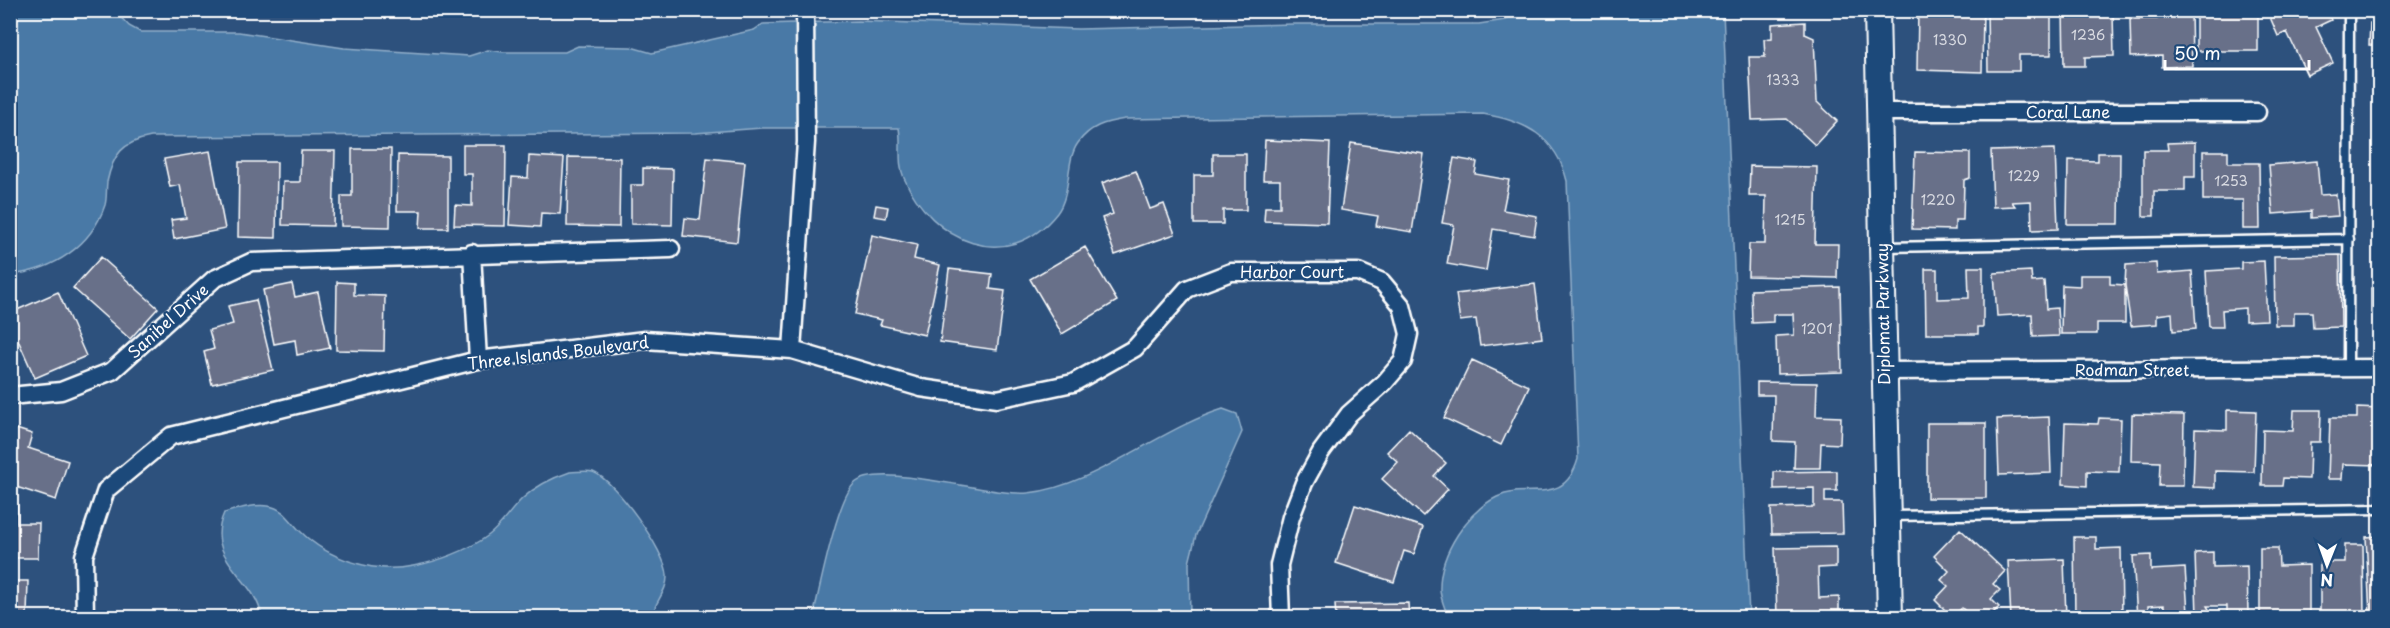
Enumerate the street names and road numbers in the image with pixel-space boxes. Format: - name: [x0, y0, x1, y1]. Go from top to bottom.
- street label: Coral Lane: [2026, 99, 2110, 123]
- street label: Diplomat Parkway: [1869, 243, 1895, 385]
- street label: Harbor Court: [1240, 259, 1344, 283]
- street label: Sanibel Drive: [122, 277, 213, 363]
- street label: Three Islands Boulevard: [466, 329, 650, 375]
- street label: Rodman Street: [2075, 357, 2189, 381]

